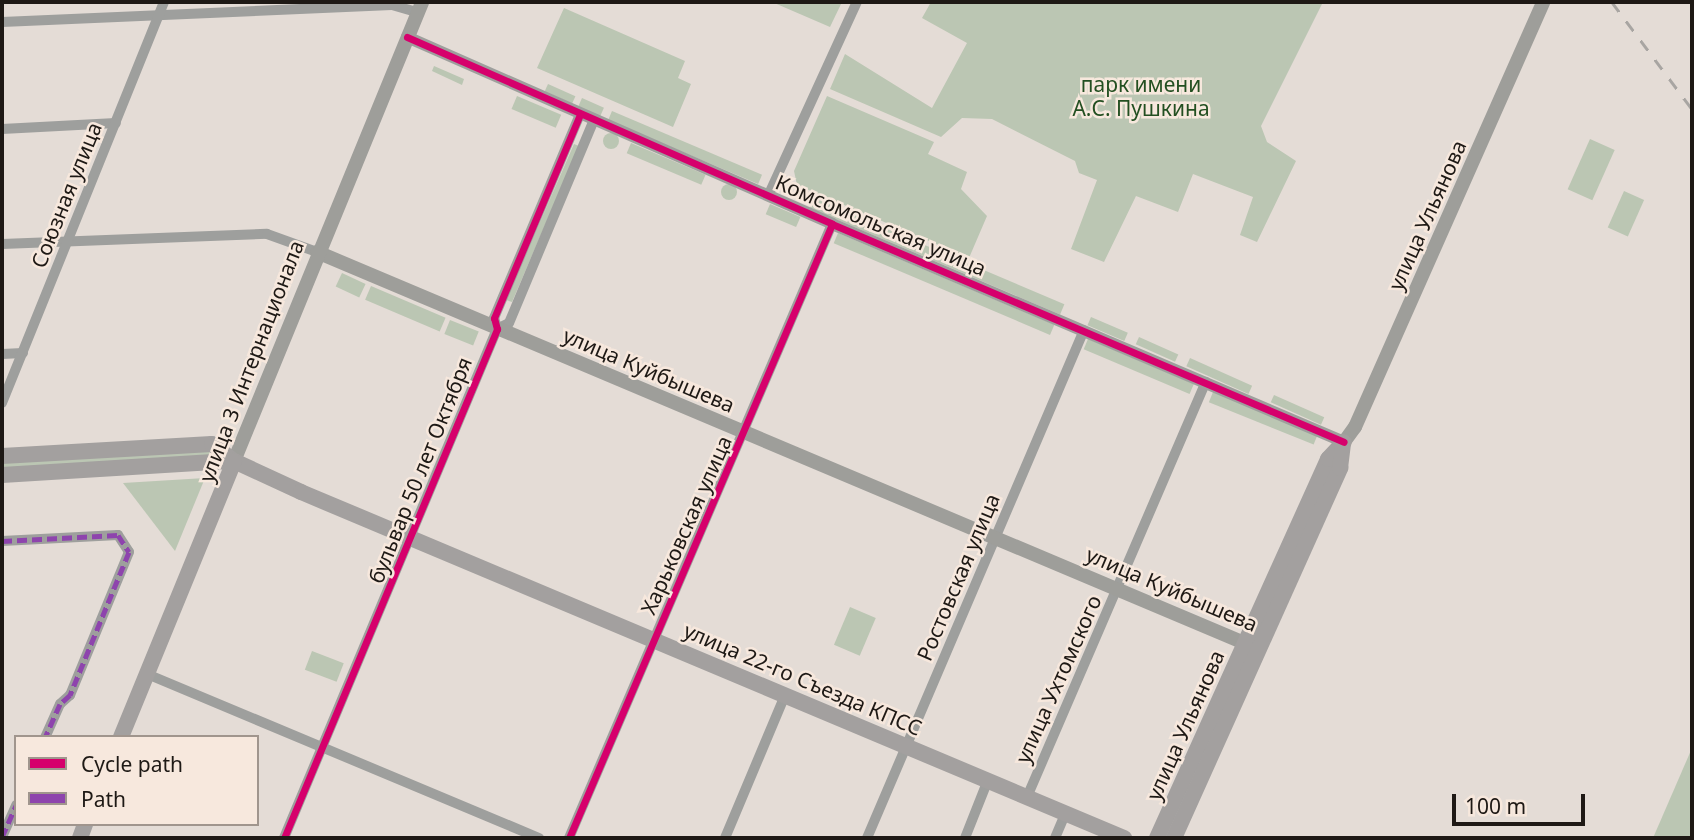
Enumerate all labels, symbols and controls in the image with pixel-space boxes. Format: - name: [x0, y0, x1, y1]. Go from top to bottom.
- park label: парк имени А.С. Пушкина: [1072, 71, 1210, 121]
- street label: Союзная улица: [25, 119, 107, 271]
- street label: улица Ульянова: [1383, 136, 1471, 294]
- street label: Комсомольская улица: [772, 169, 990, 281]
- street label: улица 3 Интернационала: [193, 237, 309, 485]
- street label: улица Куйбышева: [559, 322, 739, 418]
- street label: бульвар 50 лет Октября: [363, 353, 477, 587]
- street label: Харьковская улица: [635, 432, 737, 618]
- street label: Ростовская улица: [911, 490, 1005, 664]
- street label: улица Куйбышева: [1082, 541, 1262, 637]
- street label: улица Ухтомского: [1010, 591, 1106, 767]
- street label: улица 22-го Съезда КПСС: [680, 617, 926, 741]
- street label: улица Ульянова: [1141, 646, 1229, 804]
- legend: [14, 735, 259, 826]
- text: Cycle path: [81, 750, 183, 778]
- scale bar: [1456, 780, 1589, 824]
- text: Path: [81, 785, 126, 813]
- text: 100 m: [1465, 792, 1526, 820]

